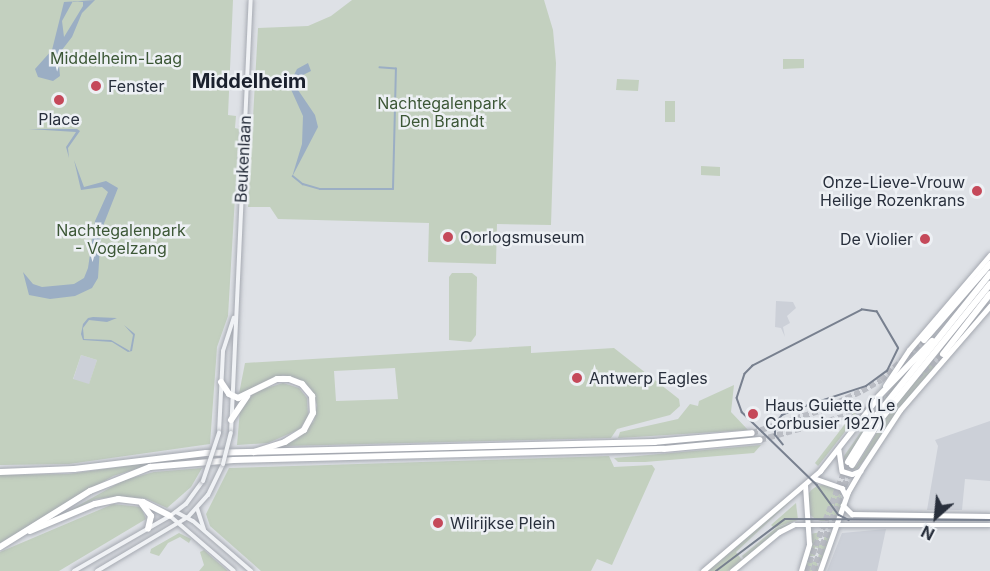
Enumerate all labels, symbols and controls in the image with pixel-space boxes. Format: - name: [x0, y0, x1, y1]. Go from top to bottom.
- park label: Middelheim-Laag: [50, 48, 182, 68]
- district label: Middelheim: [192, 69, 306, 93]
- place label: Fenster: [108, 76, 164, 96]
- marker: Fenster: [89, 79, 103, 93]
- marker: Place: [52, 93, 66, 107]
- park label: Nachtegalenpark Den Brandt: [377, 93, 507, 131]
- place label: Place: [38, 109, 80, 129]
- street label: Beukenlaan: [231, 115, 255, 203]
- place label: Onze-Lieve-Vrouw Heilige Rozenkrans: [820, 172, 965, 210]
- marker: Onze-Lieve-Vrouw Heilige Rozenkrans: [970, 184, 984, 198]
- park label: Nachtegalenpark - Vogelzang: [56, 220, 186, 258]
- place label: Oorlogsmuseum: [460, 227, 585, 247]
- place label: De Violier: [840, 229, 913, 249]
- marker: Oorlogsmuseum: [441, 230, 455, 244]
- marker: De Violier: [918, 232, 932, 246]
- place label: Antwerp Eagles: [589, 368, 708, 388]
- marker: Antwerp Eagles: [570, 371, 584, 385]
- place label: Haus Guiette ( Le Corbusier 1927): [765, 395, 895, 433]
- marker: Haus Guiette ( Le Corbusier 1927): [746, 407, 760, 421]
- north arrow: [906, 487, 966, 547]
- place label: Wilrijkse Plein: [450, 513, 555, 533]
- marker: Wilrijkse Plein: [431, 516, 445, 530]
- text: N: [918, 521, 938, 545]

